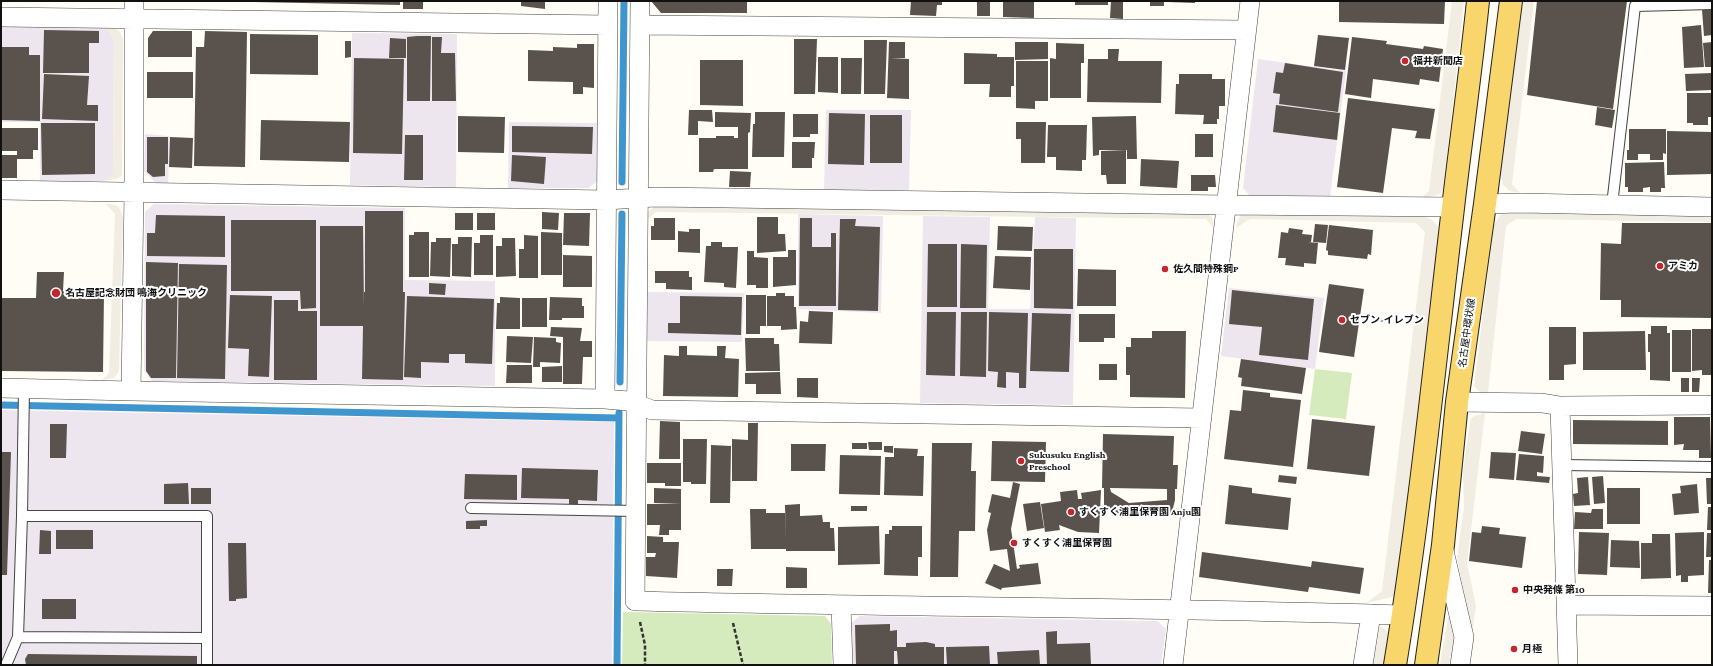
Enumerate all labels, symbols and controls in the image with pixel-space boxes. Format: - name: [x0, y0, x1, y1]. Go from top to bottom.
- place label: 福井新聞店: [1413, 55, 1463, 67]
- marker: 福井新聞店: [1400, 56, 1410, 66]
- place label: アミカ: [1668, 260, 1698, 272]
- marker: アミカ: [1655, 261, 1665, 271]
- place label: 佐久間特殊鋼P: [1173, 263, 1239, 275]
- marker: 佐久間特殊鋼P: [1160, 264, 1170, 274]
- marker: 名古屋記念財団 鳴海クリニック: [50, 287, 62, 299]
- place label: 名古屋記念財団 鳴海クリニック: [65, 287, 207, 299]
- street label: 名古屋中環状線: [1456, 298, 1478, 368]
- place label: セブン-イレブン: [1350, 314, 1424, 326]
- marker: セブン-イレブン: [1337, 315, 1347, 325]
- place label: Sukusuku English Preschool: [1029, 449, 1106, 472]
- marker: Sukusuku English Preschool: [1016, 456, 1026, 466]
- place label: すくすく浦里保育園 Anju園: [1079, 506, 1201, 518]
- marker: すくすく浦里保育園 Anju園: [1066, 507, 1076, 517]
- place label: すくすく浦里保育園: [1022, 537, 1112, 549]
- marker: すくすく浦里保育園: [1009, 538, 1019, 548]
- place label: 中央発條 第10: [1523, 584, 1585, 596]
- marker: 中央発條 第10: [1510, 585, 1520, 595]
- place label: 月極: [1522, 643, 1542, 655]
- marker: 月極: [1509, 644, 1519, 654]

